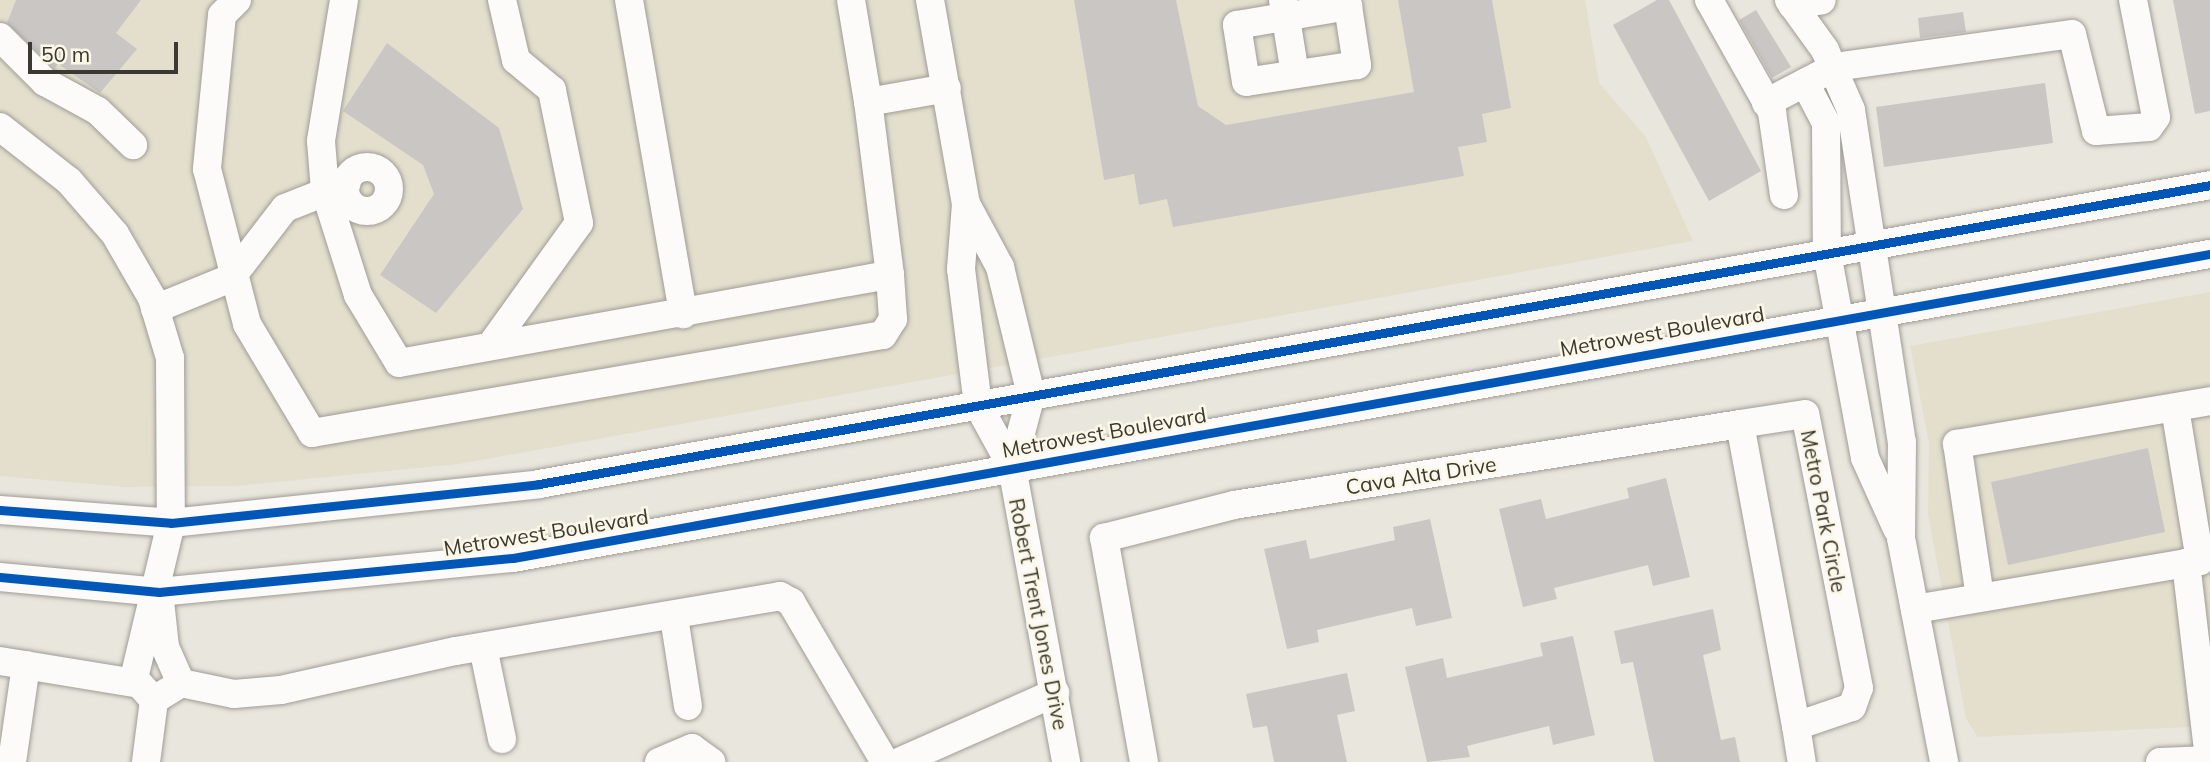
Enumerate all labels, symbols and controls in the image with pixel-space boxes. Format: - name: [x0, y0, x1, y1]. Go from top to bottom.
- scale bar: [32, 28, 182, 72]
- text: 50 m: [41, 41, 90, 67]
- street label: Metrowest Boulevard: [1558, 301, 1766, 361]
- street label: Metrowest Boulevard: [1000, 402, 1208, 462]
- street label: Metro Park Circle: [1796, 428, 1852, 594]
- street label: Cava Alta Drive: [1344, 451, 1498, 499]
- street label: Robert Trent Jones Drive: [1004, 496, 1074, 732]
- street label: Metrowest Boulevard: [442, 503, 650, 561]

